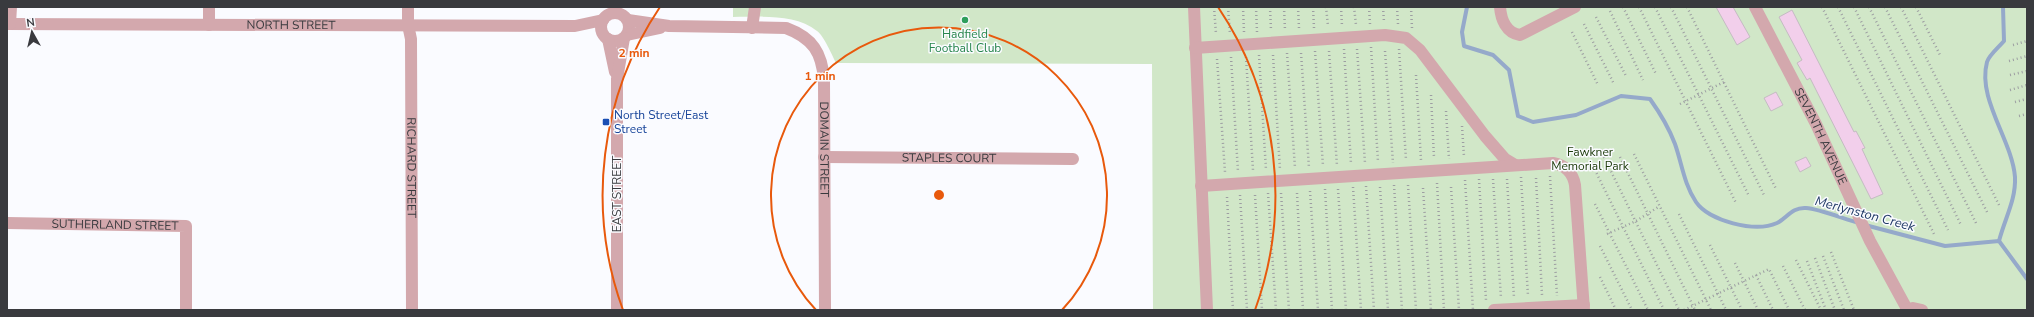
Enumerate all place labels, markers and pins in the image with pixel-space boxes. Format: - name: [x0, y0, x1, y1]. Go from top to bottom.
- marker: Hadfield Football Club: [960, 15, 970, 25]
- place label: Hadfield Football Club: [929, 26, 1001, 56]
- place label: North Street/East Street: [614, 107, 709, 137]
- marker: North Street/East Street: [601, 117, 611, 127]
- centre of rings: [932, 188, 946, 202]

